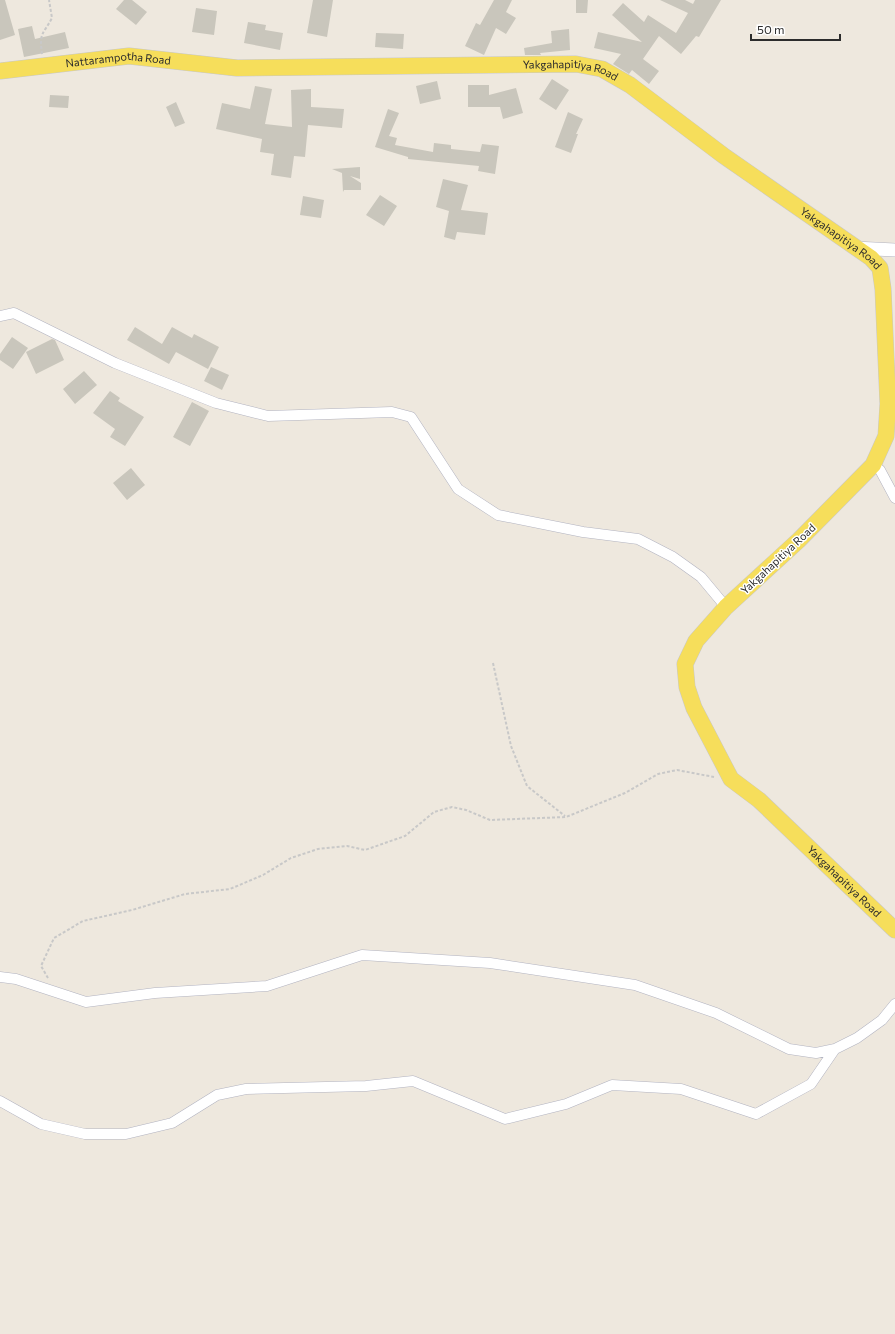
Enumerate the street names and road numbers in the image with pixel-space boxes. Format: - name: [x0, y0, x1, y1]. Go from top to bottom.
- street label: Nattarampotha Road: [65, 49, 172, 69]
- street label: Yakgahapitiya Road: [523, 57, 621, 83]
- street label: Yakgahapitiya Road: [798, 204, 885, 271]
- street label: Yakgahapitiya Road: [738, 521, 818, 597]
- street label: Yakgahapitiya Road: [805, 843, 884, 919]

